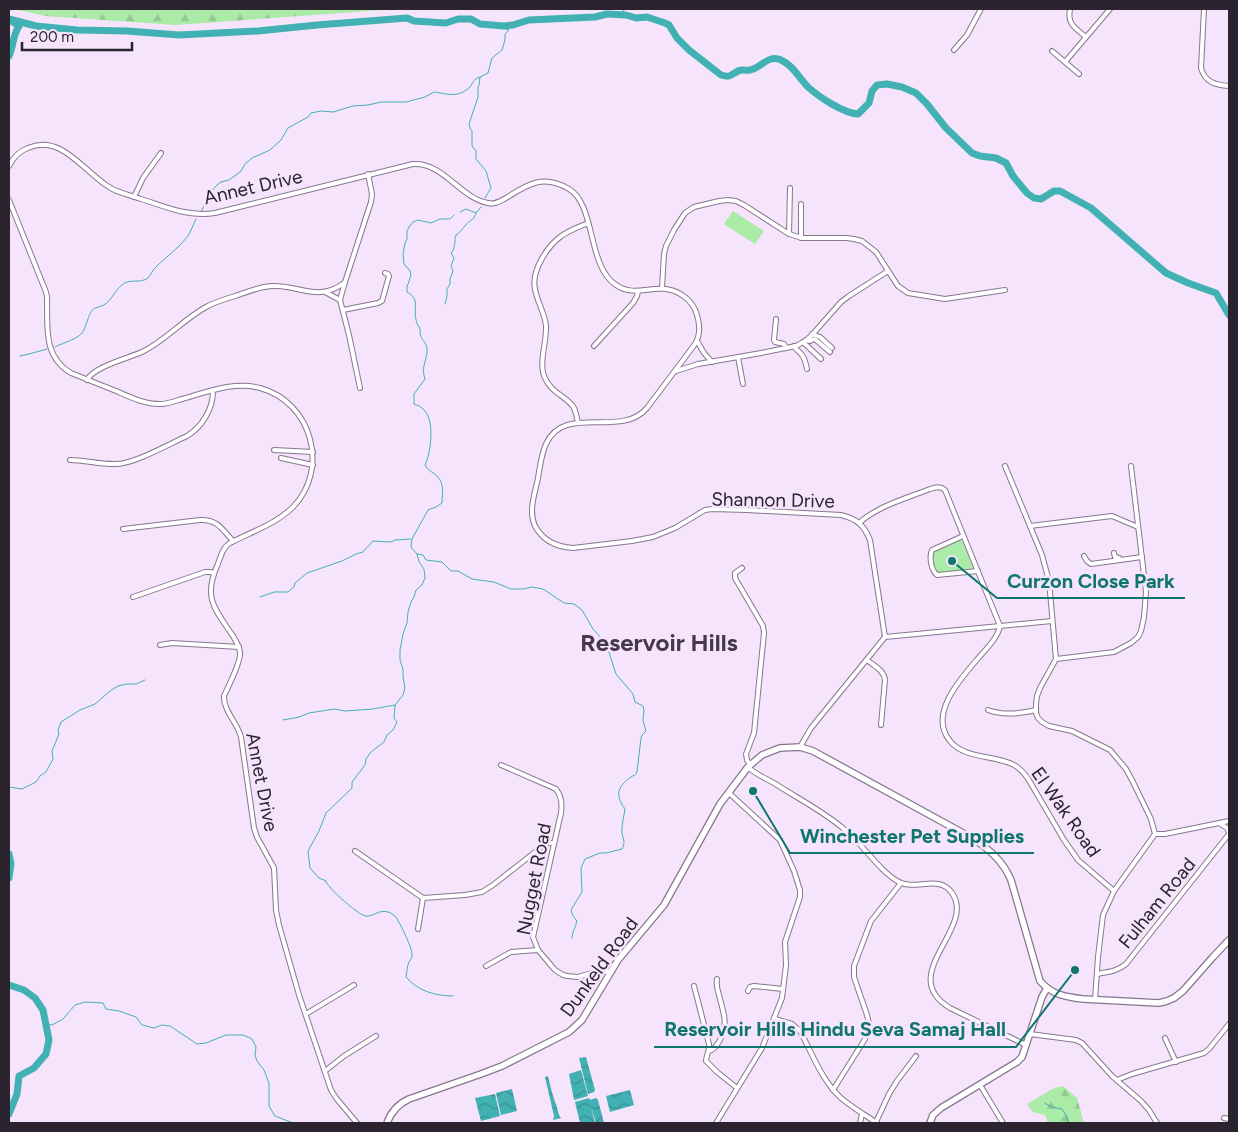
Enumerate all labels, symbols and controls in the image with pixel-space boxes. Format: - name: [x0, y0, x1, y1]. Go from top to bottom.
- scale bar: [22, 20, 132, 52]
- text: 200 m: [30, 28, 74, 46]
- street label: Annet Drive: [202, 165, 304, 209]
- street label: Shannon Drive: [711, 487, 835, 513]
- callout: Curzon Close Park: [997, 563, 1185, 598]
- text: Curzon Close Park: [1007, 569, 1175, 593]
- district label: Reservoir Hills: [580, 628, 738, 657]
- street label: Annet Drive: [241, 731, 283, 833]
- street label: El Wak Road: [1026, 762, 1106, 862]
- callout: Winchester Pet Supplies: [790, 818, 1034, 853]
- street label: Nugget Road: [512, 821, 556, 937]
- text: Winchester Pet Supplies: [800, 824, 1024, 848]
- street label: Fulham Road: [1114, 853, 1200, 953]
- street label: Dunkeld Road: [555, 913, 643, 1021]
- callout: Reservoir Hills Hindu Seva Samaj Hall: [654, 1012, 1016, 1047]
- text: Reservoir Hills Hindu Seva Samaj Hall: [664, 1017, 1006, 1041]

